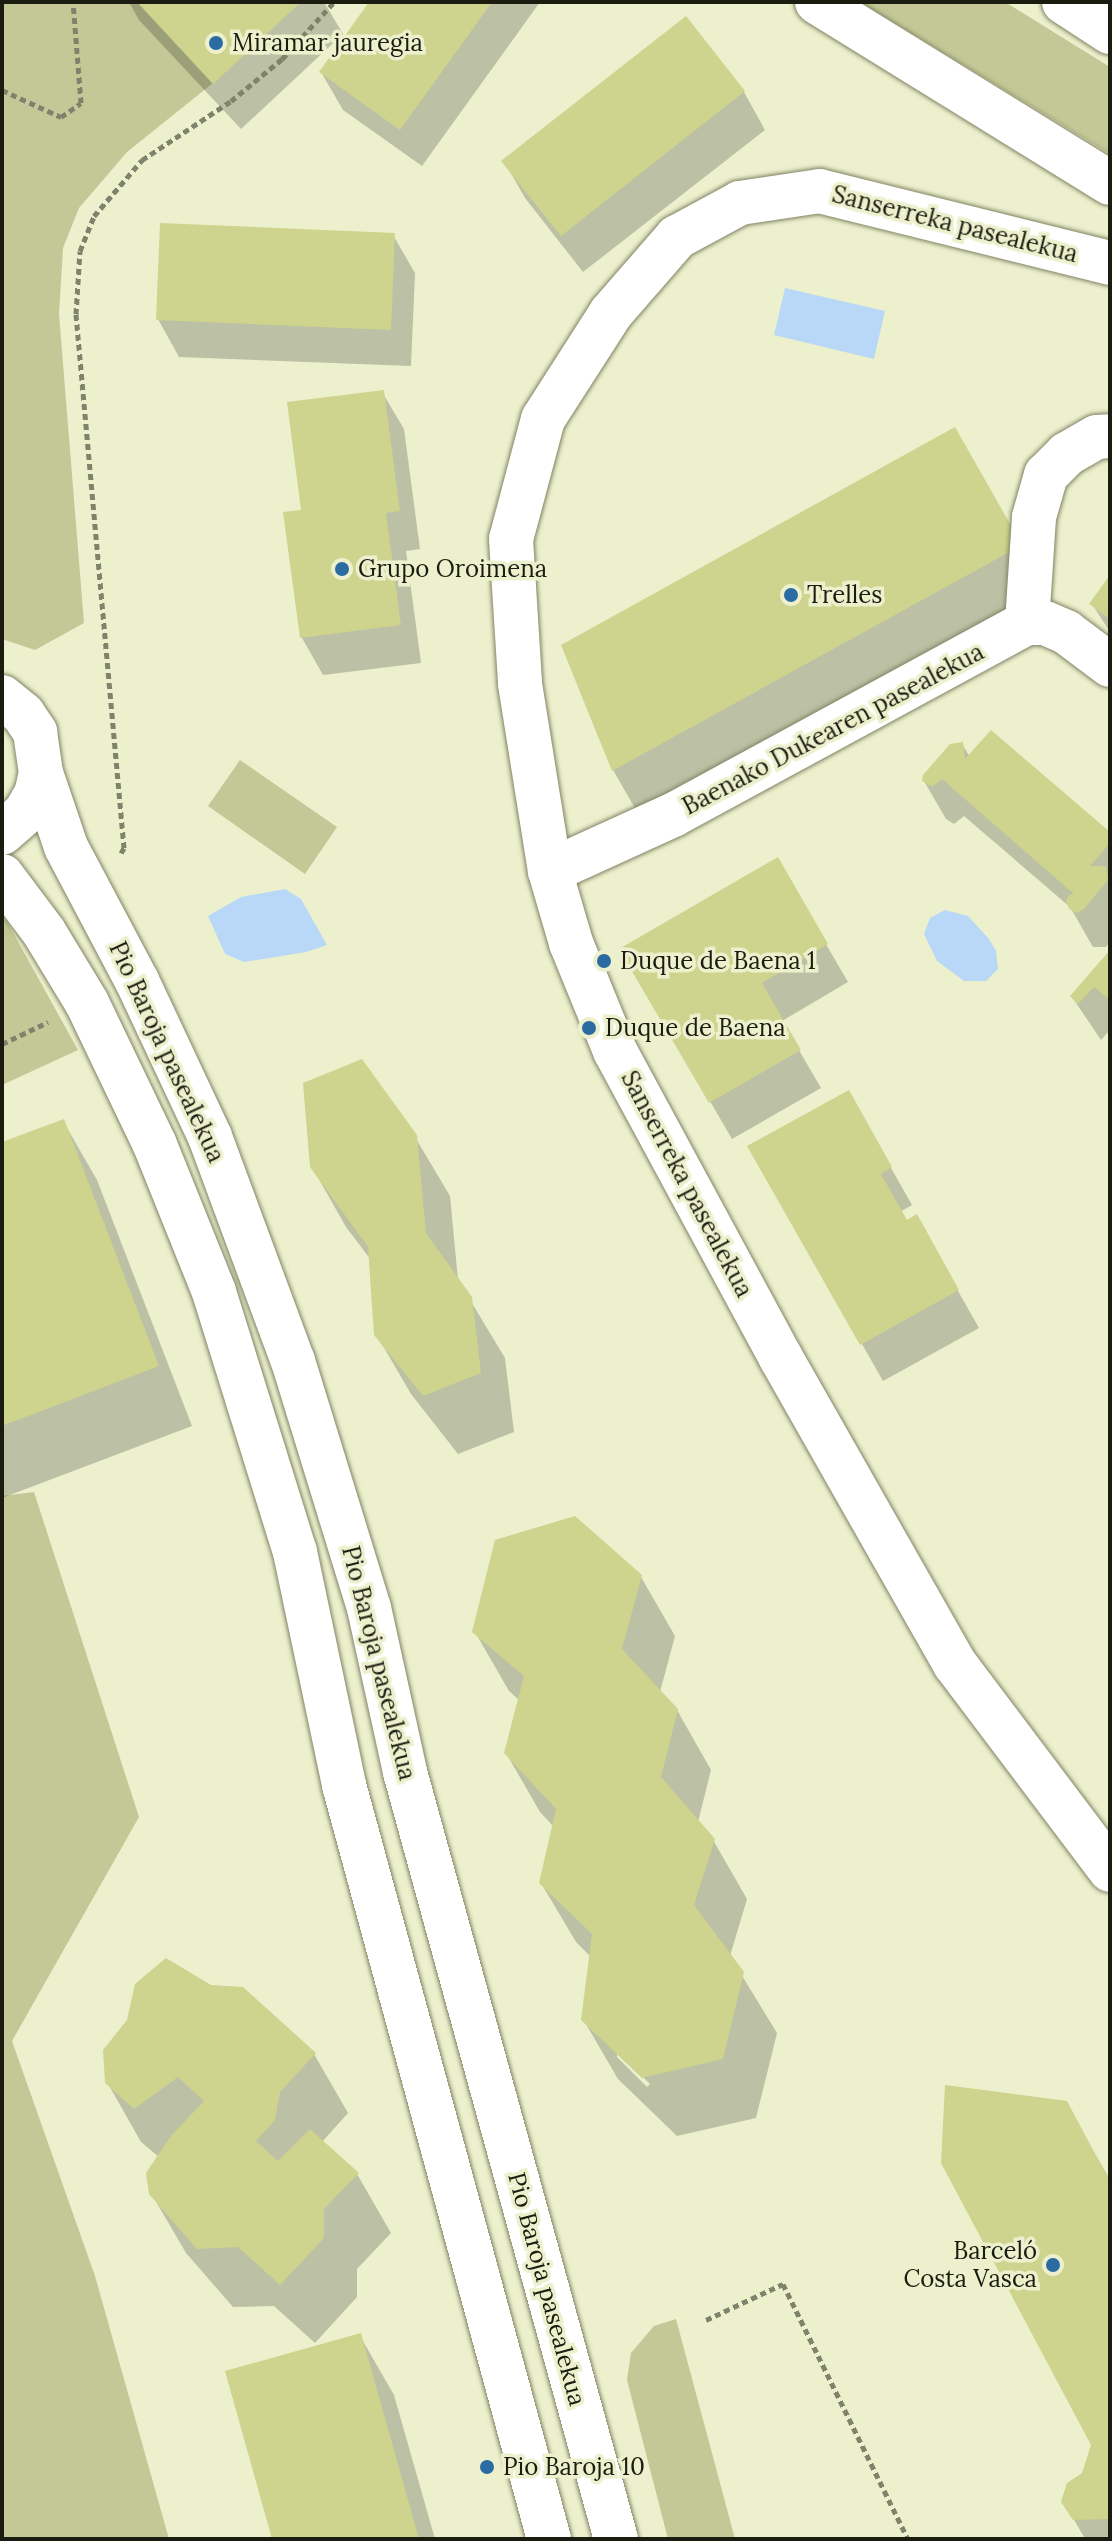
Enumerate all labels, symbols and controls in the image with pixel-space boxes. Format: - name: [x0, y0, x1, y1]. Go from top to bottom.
- place label: Miramar jauregia: [232, 29, 423, 57]
- marker: Miramar jauregia: [207, 34, 225, 52]
- street label: Sanserreka pasealekua: [829, 180, 1081, 268]
- place label: Grupo Oroimena: [358, 555, 547, 583]
- marker: Grupo Oroimena: [333, 560, 351, 578]
- place label: Trelles: [807, 581, 882, 609]
- marker: Trelles: [782, 586, 800, 604]
- street label: Baenako Dukearen pasealekua: [677, 637, 989, 821]
- street label: Pio Baroja pasealekua: [103, 937, 231, 1167]
- place label: Duque de Baena 1: [620, 947, 816, 975]
- marker: Duque de Baena 1: [595, 952, 613, 970]
- place label: Duque de Baena: [605, 1014, 786, 1042]
- marker: Duque de Baena: [580, 1019, 598, 1037]
- street label: Sanserreka pasealekua: [615, 1066, 759, 1302]
- street label: Pio Baroja pasealekua: [336, 1543, 422, 1783]
- street label: Pio Baroja pasealekua: [502, 2169, 592, 2409]
- place label: Barceló Costa Vasca: [903, 2237, 1037, 2293]
- marker: Barceló Costa Vasca: [1044, 2256, 1062, 2274]
- place label: Pio Baroja 10: [503, 2453, 645, 2481]
- marker: Pio Baroja 10: [478, 2458, 496, 2476]

